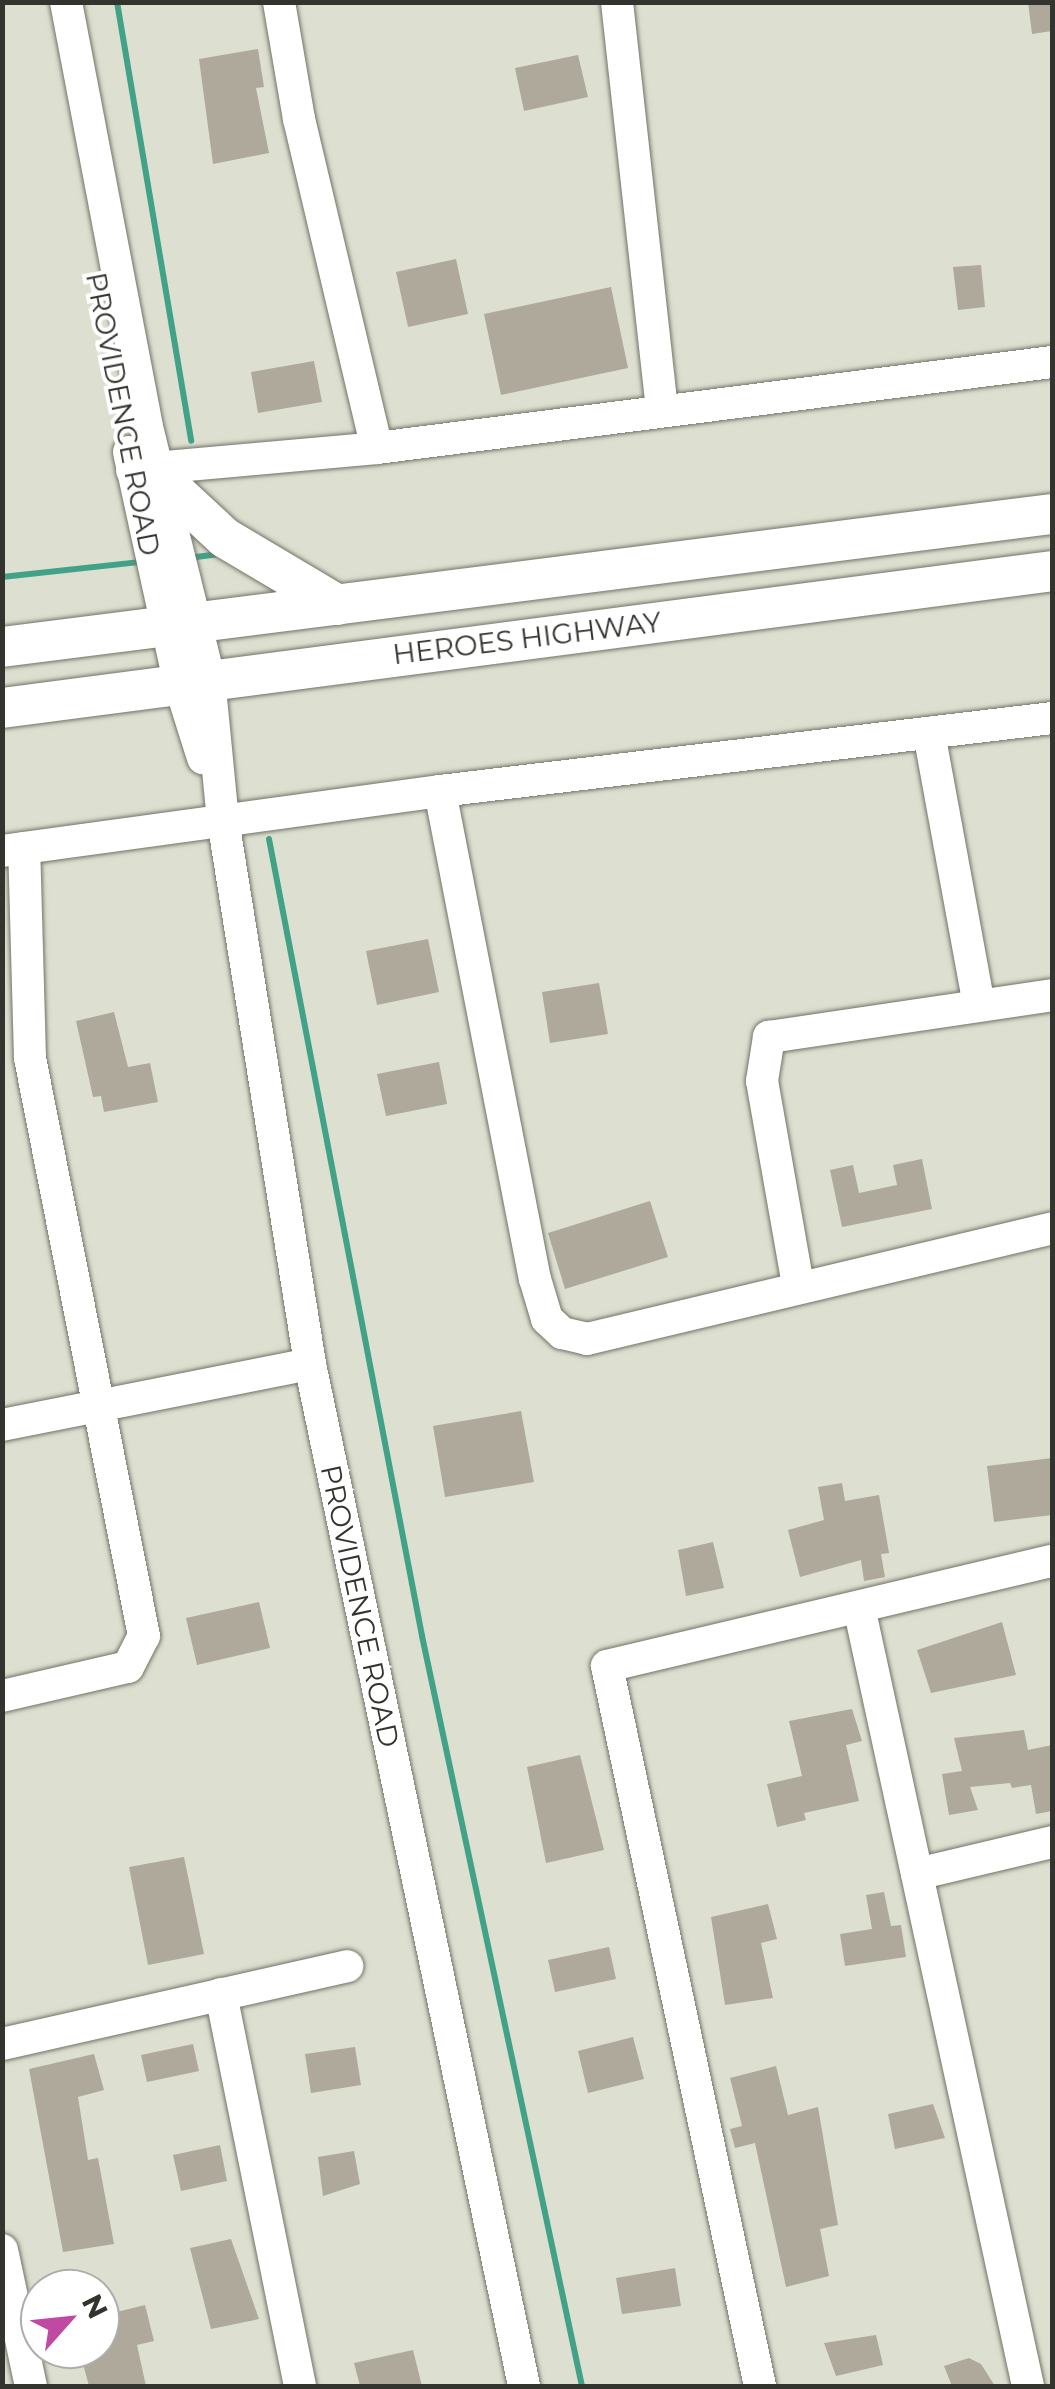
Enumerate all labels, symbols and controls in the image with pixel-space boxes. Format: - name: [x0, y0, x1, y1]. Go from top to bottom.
- street label: PROVIDENCE ROAD: [79, 270, 167, 558]
- street label: HEROES HIGHWAY: [391, 605, 663, 671]
- street label: PROVIDENCE ROAD: [314, 1462, 406, 1750]
- north arrow: [20, 2269, 120, 2369]
- text: N: [75, 2288, 115, 2324]

